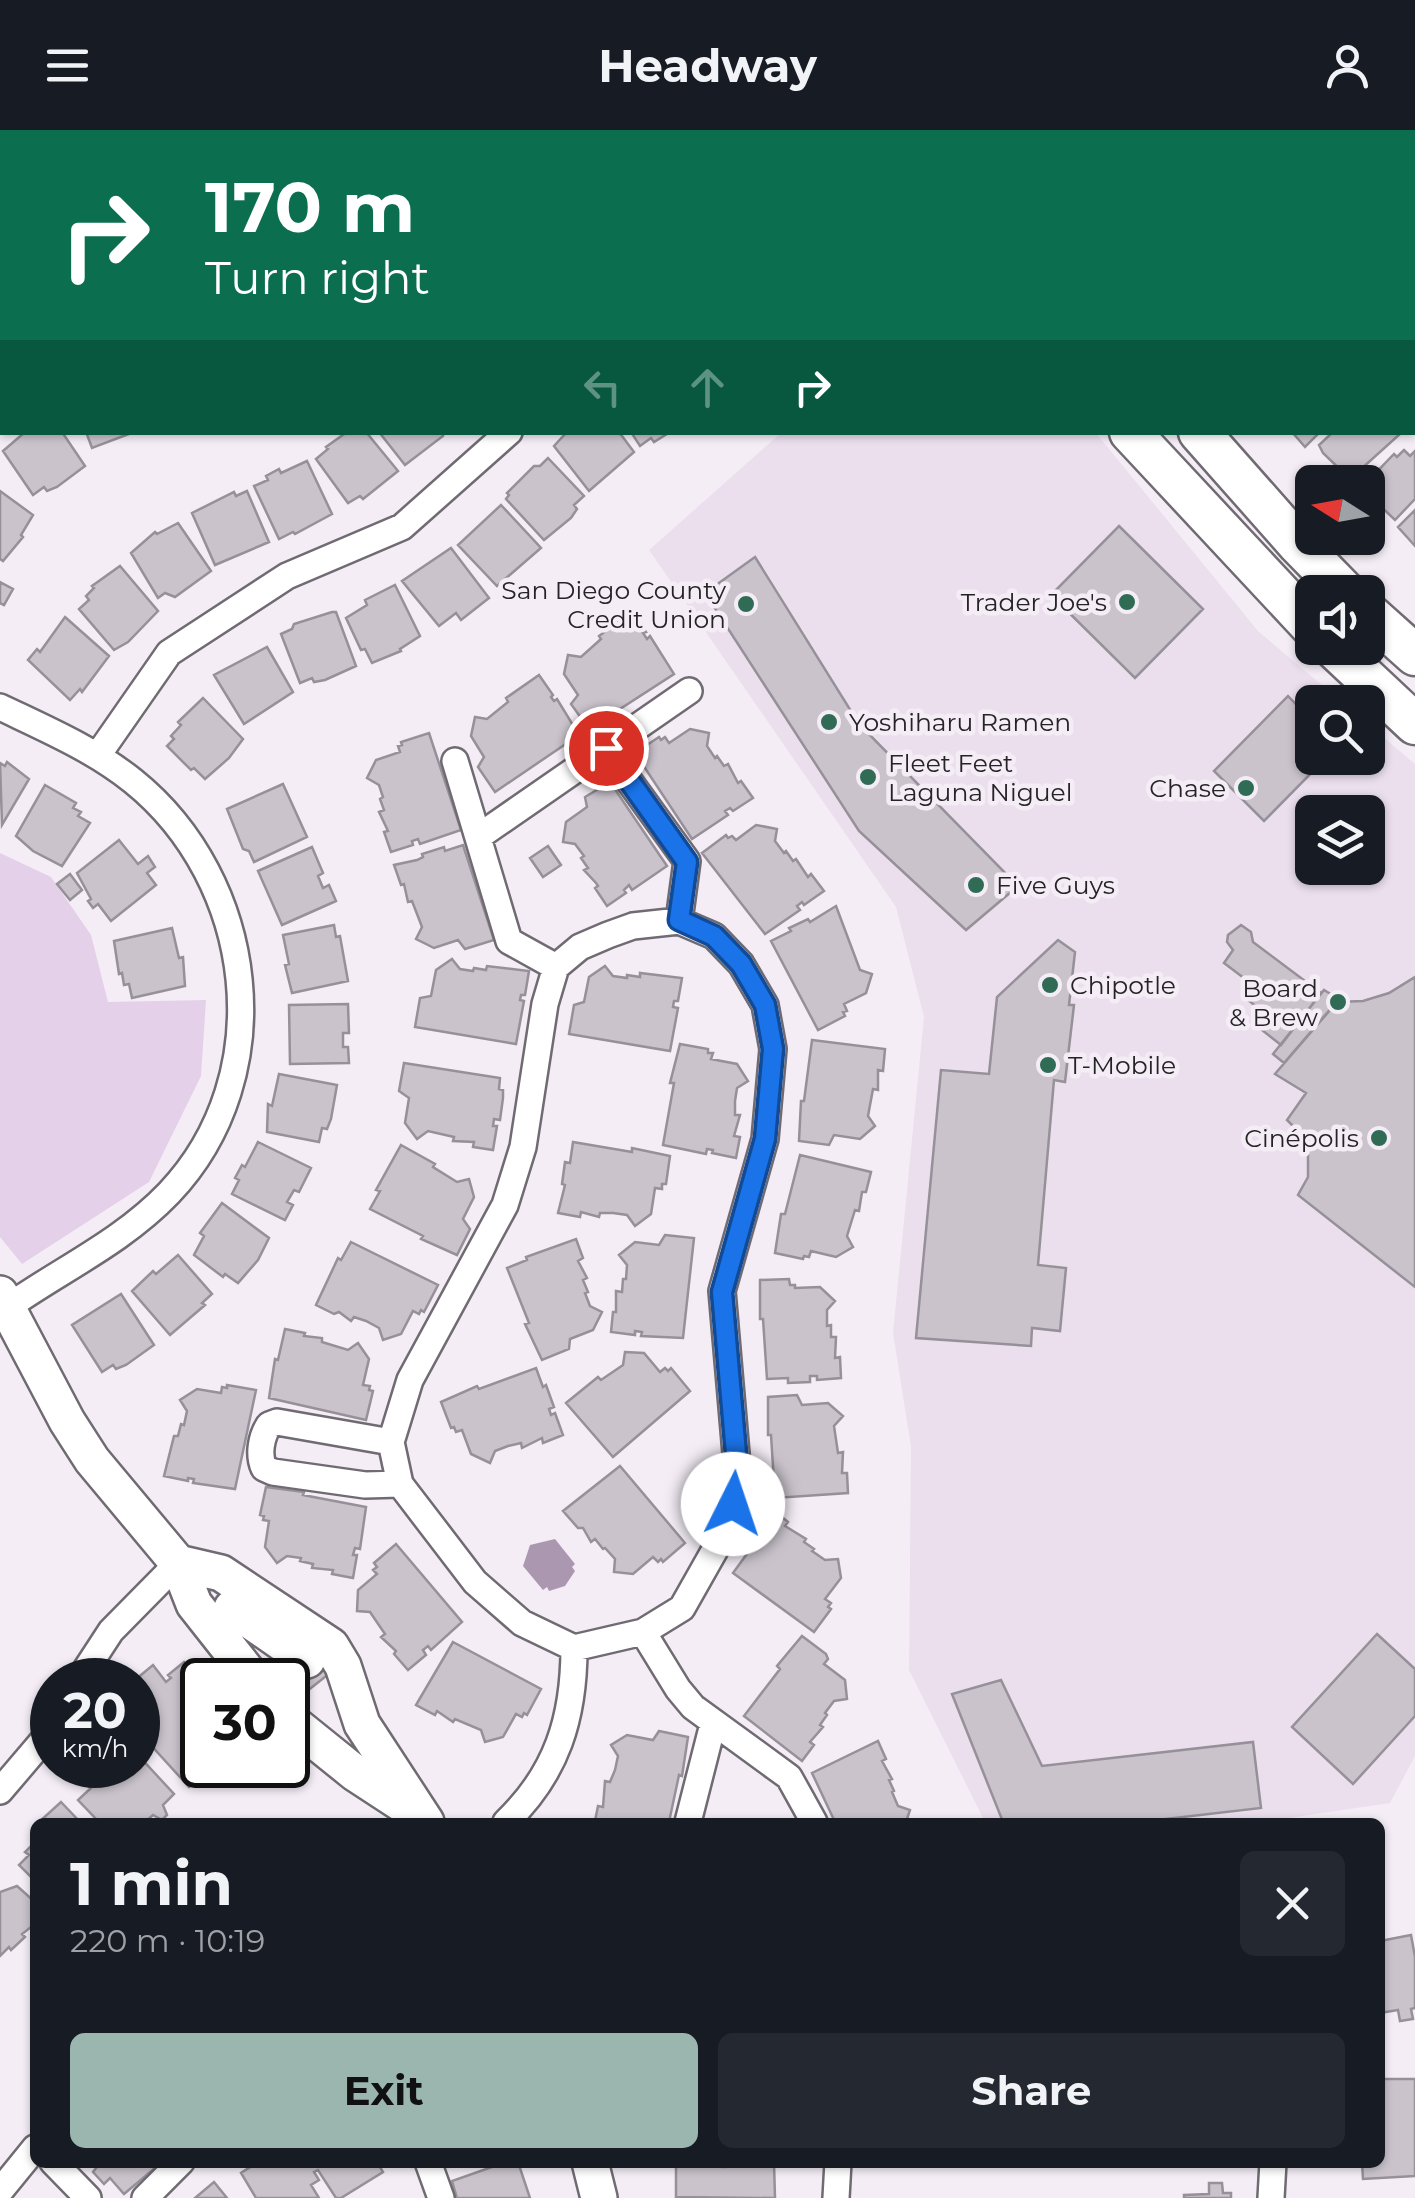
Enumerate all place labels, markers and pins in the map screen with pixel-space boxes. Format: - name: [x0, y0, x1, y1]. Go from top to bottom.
- place label: San Diego County Credit Union: [501, 575, 726, 634]
- place label: Trader Joe's: [961, 587, 1107, 617]
- marker: Trader Joe's: [1116, 591, 1138, 613]
- marker: San Diego County Credit Union: [735, 593, 757, 615]
- pin: [564, 706, 649, 791]
- place label: Yoshiharu Ramen: [849, 707, 1071, 737]
- marker: Yoshiharu Ramen: [818, 711, 840, 733]
- place label: Fleet Feet Laguna Niguel: [888, 748, 1072, 807]
- marker: Fleet Feet Laguna Niguel: [857, 766, 879, 788]
- place label: Chase: [1149, 773, 1226, 803]
- marker: Chase: [1235, 777, 1257, 799]
- place label: Five Guys: [996, 870, 1115, 900]
- marker: Five Guys: [965, 874, 987, 896]
- place label: Chipotle: [1070, 970, 1176, 1000]
- place label: Board & Brew: [1229, 973, 1318, 1032]
- marker: Chipotle: [1039, 974, 1061, 996]
- marker: Board & Brew: [1327, 991, 1349, 1013]
- place label: T-Mobile: [1068, 1050, 1176, 1080]
- marker: T-Mobile: [1037, 1054, 1059, 1076]
- place label: Cinépolis: [1244, 1123, 1359, 1153]
- marker: Cinépolis: [1368, 1127, 1390, 1149]

